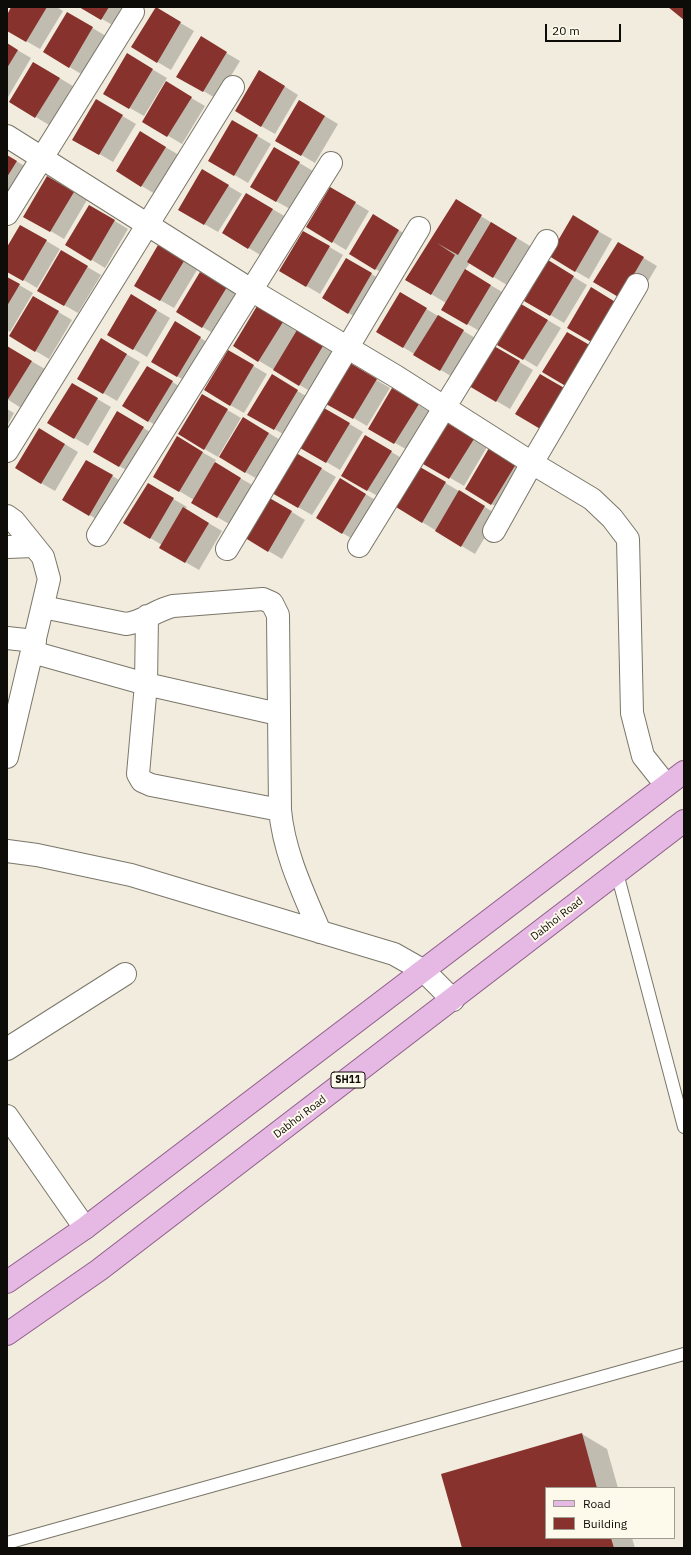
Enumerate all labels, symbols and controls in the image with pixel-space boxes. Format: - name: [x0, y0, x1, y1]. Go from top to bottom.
- scale bar: [547, 16, 623, 42]
- text: 20 m: [552, 23, 580, 38]
- street label: Dabhoi Road: [528, 895, 586, 943]
- road number: SH11: [331, 1072, 365, 1088]
- street label: Dabhoi Road: [271, 1093, 329, 1141]
- legend: [545, 1487, 675, 1539]
- text: Road: [583, 1496, 611, 1511]
- text: Building: [583, 1516, 627, 1531]

